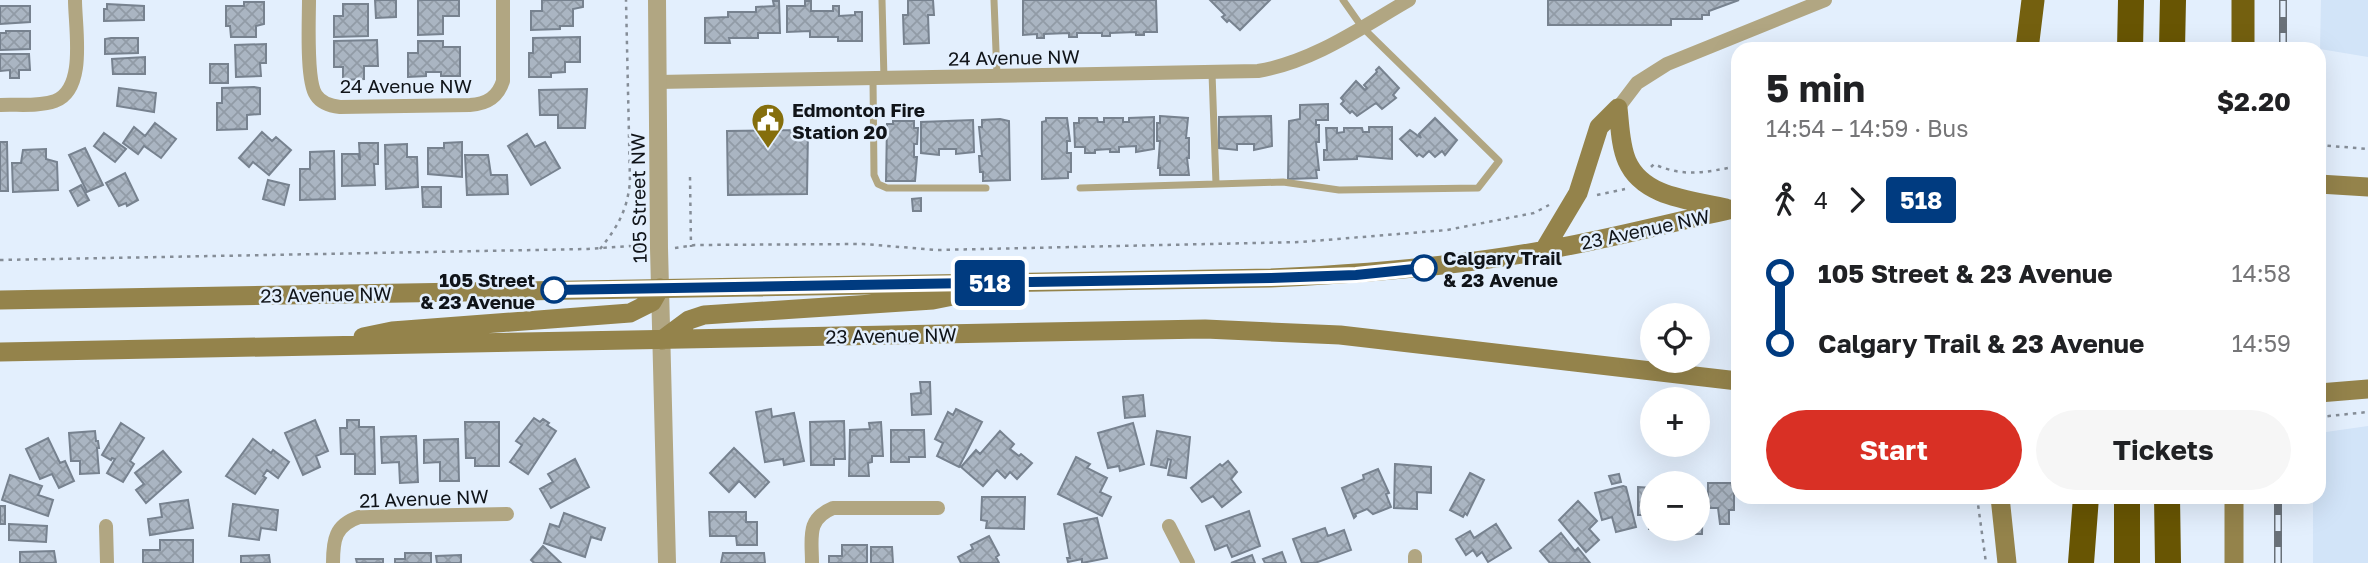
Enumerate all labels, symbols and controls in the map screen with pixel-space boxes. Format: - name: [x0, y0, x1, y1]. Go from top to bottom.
- street label: 24 Avenue NW: [948, 44, 1080, 70]
- text: 5 min: [1766, 65, 1865, 110]
- street label: 24 Avenue NW: [340, 74, 472, 97]
- text: $2.20: [2217, 86, 2291, 117]
- place label: Edmonton Fire Station 20: [792, 98, 925, 143]
- public building icon: Edmonton Fire Station 20: [749, 101, 787, 150]
- text: 14:54 – 14:59 · Bus: [1766, 114, 1968, 142]
- street label: 105 Street NW: [625, 133, 651, 263]
- icon: walk: [1766, 181, 1804, 219]
- icon: forward: [1838, 181, 1876, 219]
- text: 518: [1900, 185, 1942, 214]
- text: 4: [1814, 186, 1828, 214]
- street label: 23 Avenue NW: [1578, 204, 1712, 254]
- place label: Calgary Trail & 23 Avenue: [1443, 246, 1562, 291]
- marker: Calgary Trail & 23 Avenue: [1411, 255, 1437, 281]
- text: 105 Street & 23 Avenue: [1818, 258, 2113, 289]
- text: 14:58: [2232, 259, 2291, 287]
- line badge: 518: [950, 260, 1030, 306]
- place label: 105 Street & 23 Avenue: [420, 268, 535, 313]
- text: 518: [969, 268, 1011, 297]
- marker: 105 Street & 23 Avenue: [541, 277, 567, 303]
- street label: 23 Avenue NW: [260, 281, 392, 307]
- map controls: [1640, 303, 1710, 541]
- button: locate: [1640, 303, 1710, 373]
- street label: 23 Avenue NW: [825, 322, 957, 348]
- text: Calgary Trail & 23 Avenue: [1818, 328, 2144, 359]
- text: 14:59: [2232, 329, 2291, 357]
- button: +: [1640, 387, 1710, 457]
- button: Start: [1766, 410, 2022, 490]
- button: Tickets: [2036, 410, 2291, 490]
- button: −: [1640, 471, 1710, 541]
- street label: 21 Avenue NW: [359, 484, 489, 512]

